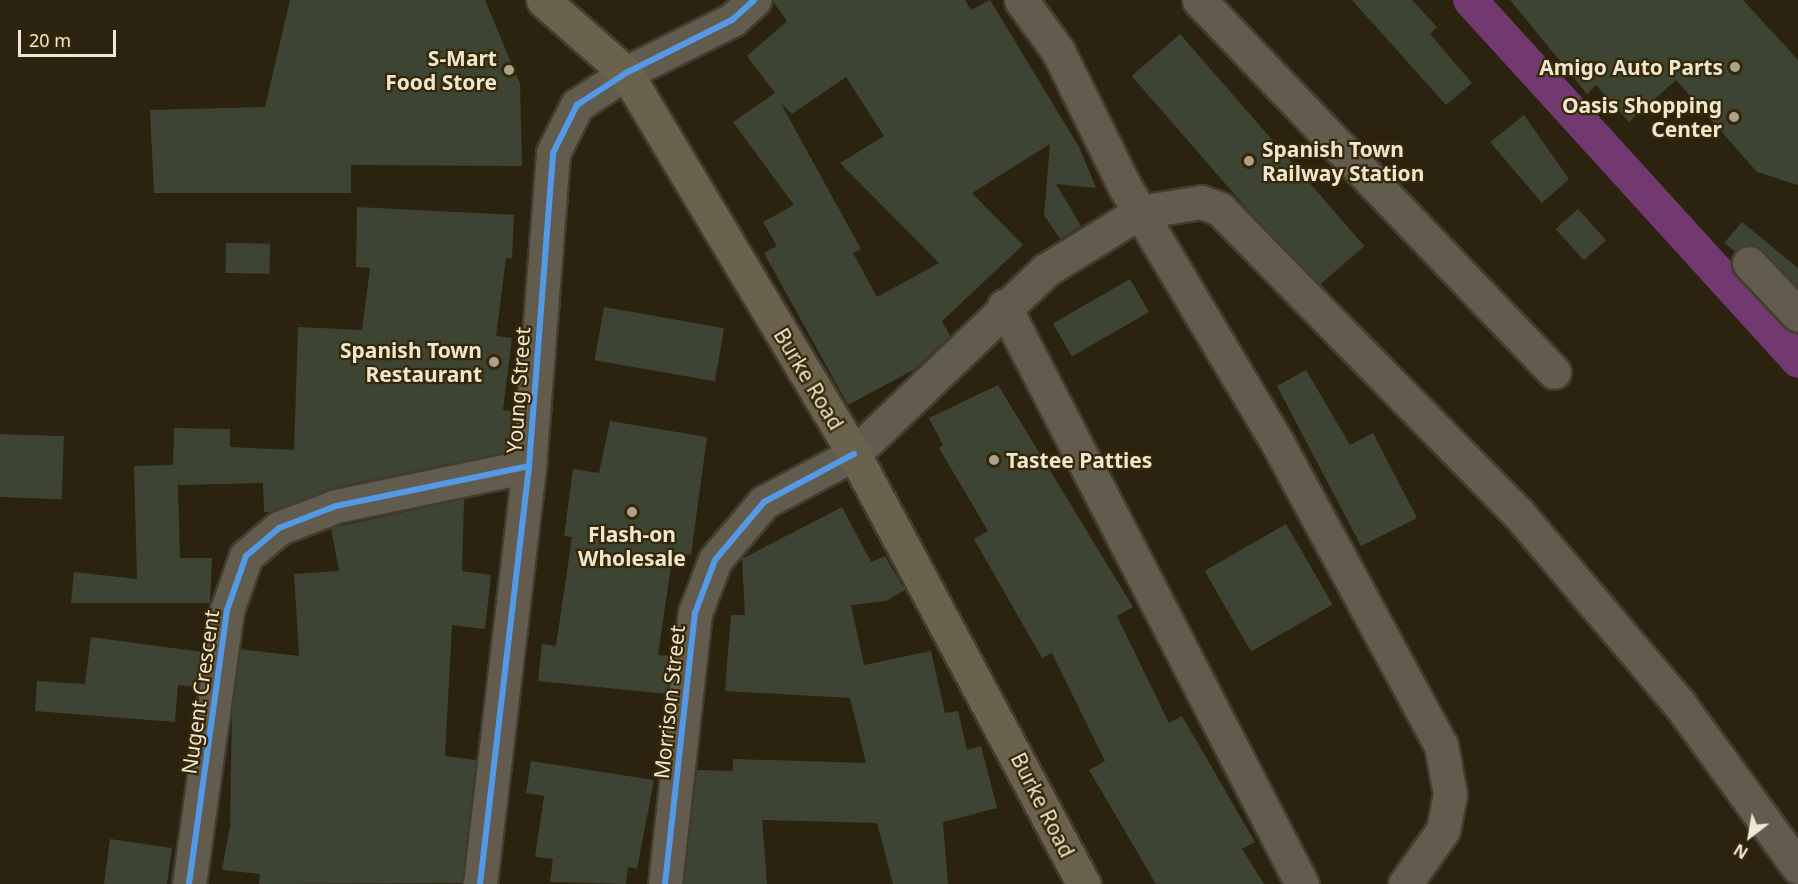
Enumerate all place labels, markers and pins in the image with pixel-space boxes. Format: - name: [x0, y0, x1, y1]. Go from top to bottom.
- place label: S-Mart Food Store: [385, 45, 497, 95]
- place label: Amigo Auto Parts: [1539, 54, 1723, 80]
- marker: Amigo Auto Parts: [1728, 60, 1742, 74]
- marker: S-Mart Food Store: [502, 63, 516, 77]
- place label: Oasis Shopping Center: [1562, 92, 1722, 142]
- marker: Oasis Shopping Center: [1727, 110, 1741, 124]
- place label: Spanish Town Railway Station: [1262, 136, 1424, 186]
- marker: Spanish Town Railway Station: [1240, 152, 1258, 170]
- place label: Spanish Town Restaurant: [340, 337, 482, 387]
- marker: Spanish Town Restaurant: [487, 355, 501, 369]
- place label: Tastee Patties: [1006, 447, 1152, 473]
- marker: Tastee Patties: [987, 453, 1001, 467]
- marker: Flash-on Wholesale: [625, 505, 639, 519]
- place label: Flash-on Wholesale: [578, 521, 686, 571]

